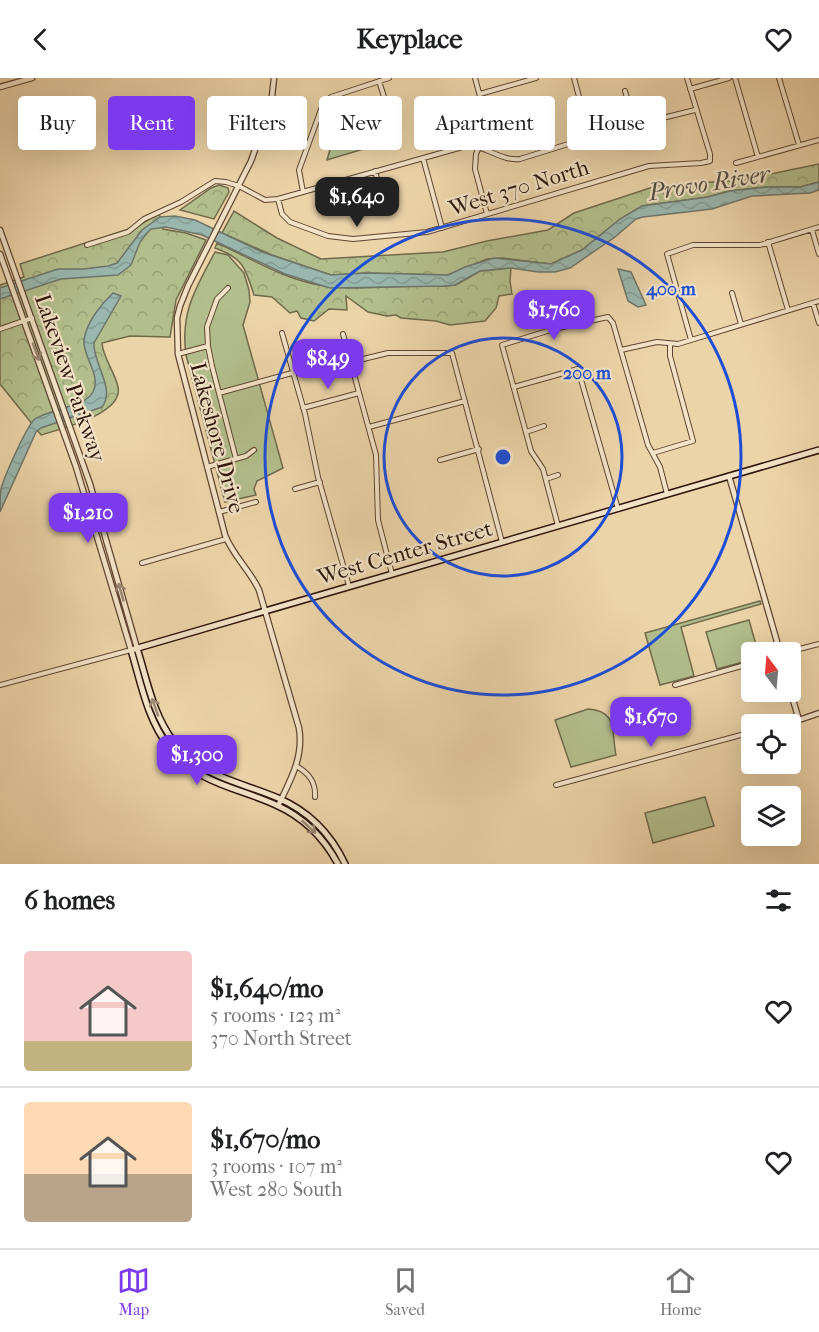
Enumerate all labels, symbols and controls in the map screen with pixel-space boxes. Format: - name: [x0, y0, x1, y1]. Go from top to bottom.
- icon: back: [24, 23, 57, 56]
- text: Keyplace: [356, 23, 463, 55]
- icon: heart: [762, 23, 795, 56]
- chip: Buy: [18, 96, 96, 150]
- chip: Rent: [108, 96, 195, 150]
- chip: Filters: [207, 96, 307, 150]
- chip: New: [319, 96, 402, 150]
- chip: Apartment: [414, 96, 555, 150]
- chip: House: [567, 96, 666, 150]
- street label: West 370 North: [445, 154, 593, 222]
- water label: Provo River: [645, 159, 774, 207]
- pin: $1,640: [308, 177, 406, 228]
- text: $1,640: [329, 185, 385, 208]
- text: 400 m: [645, 279, 697, 300]
- pin: $1,760: [505, 290, 603, 341]
- street label: Lakeview Parkway: [29, 291, 111, 467]
- text: $1,760: [528, 298, 580, 321]
- pin: $849: [292, 339, 364, 390]
- one-way arrow: [31, 343, 42, 361]
- text: $849: [306, 347, 350, 370]
- street label: Lakeshore Drive: [184, 360, 250, 516]
- text: 200 m: [563, 363, 612, 384]
- centre of rings: [493, 447, 513, 467]
- pin: $1,210: [39, 493, 137, 544]
- text: $1,210: [63, 501, 113, 524]
- street label: West Center Street: [314, 516, 496, 591]
- one-way arrow: [115, 583, 126, 602]
- north arrow: [741, 642, 801, 702]
- map controls: [741, 642, 801, 846]
- pin: $1,670: [602, 697, 700, 748]
- one-way arrow: [149, 698, 160, 717]
- text: $1,670: [624, 705, 678, 728]
- button: locate: [741, 714, 801, 774]
- pin: $1,300: [148, 735, 246, 786]
- text: $1,300: [171, 743, 223, 766]
- button: layers: [741, 786, 801, 846]
- one-way arrow: [301, 820, 316, 834]
- icon: filters: [762, 884, 795, 917]
- text: 6 homes: [24, 885, 115, 916]
- text: $1,640/mo: [210, 973, 324, 1004]
- icon: home: [72, 975, 144, 1047]
- icon: heart: [762, 995, 795, 1028]
- text: 5 rooms · 123 m²: [210, 1004, 340, 1027]
- text: 370 North Street: [210, 1027, 352, 1050]
- text: $1,670/mo: [210, 1124, 321, 1155]
- icon: home: [72, 1126, 144, 1198]
- icon: heart: [762, 1146, 795, 1179]
- text: 3 rooms · 107 m²: [210, 1155, 342, 1178]
- text: West 280 South: [210, 1178, 343, 1201]
- tab: Map: [117, 1264, 150, 1319]
- tab: Saved: [385, 1264, 425, 1319]
- tab: Home: [660, 1264, 702, 1319]

